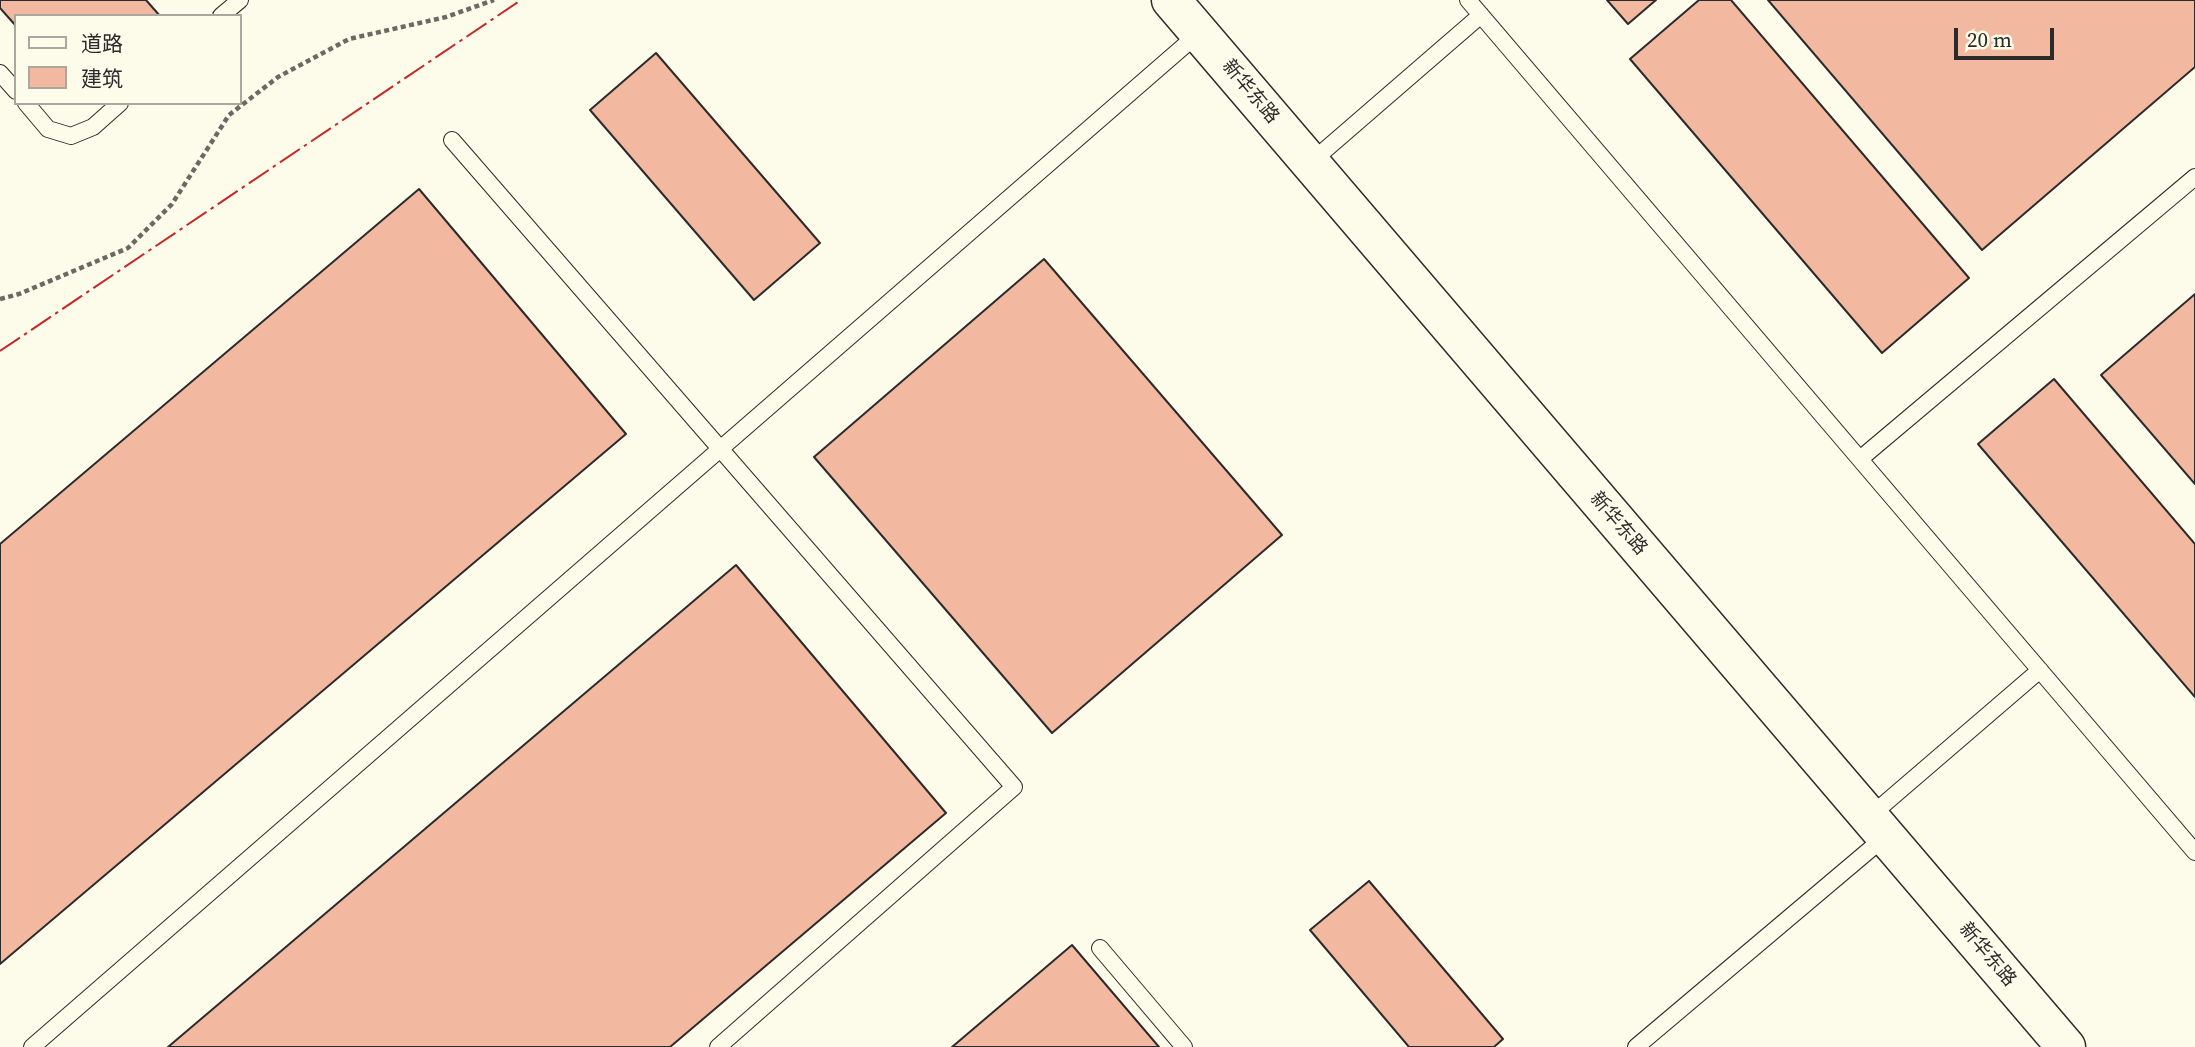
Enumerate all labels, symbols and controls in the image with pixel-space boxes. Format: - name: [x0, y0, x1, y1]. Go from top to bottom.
- legend: [14, 14, 242, 105]
- scale bar: [1957, 14, 2057, 58]
- text: 20 m: [1967, 25, 2012, 54]
- text: 道路: [81, 29, 123, 58]
- street label: 新华东路: [1217, 56, 1283, 128]
- text: 建筑: [81, 64, 123, 93]
- street label: 新华东路: [1584, 488, 1652, 560]
- street label: 新华东路: [1954, 919, 2020, 991]

